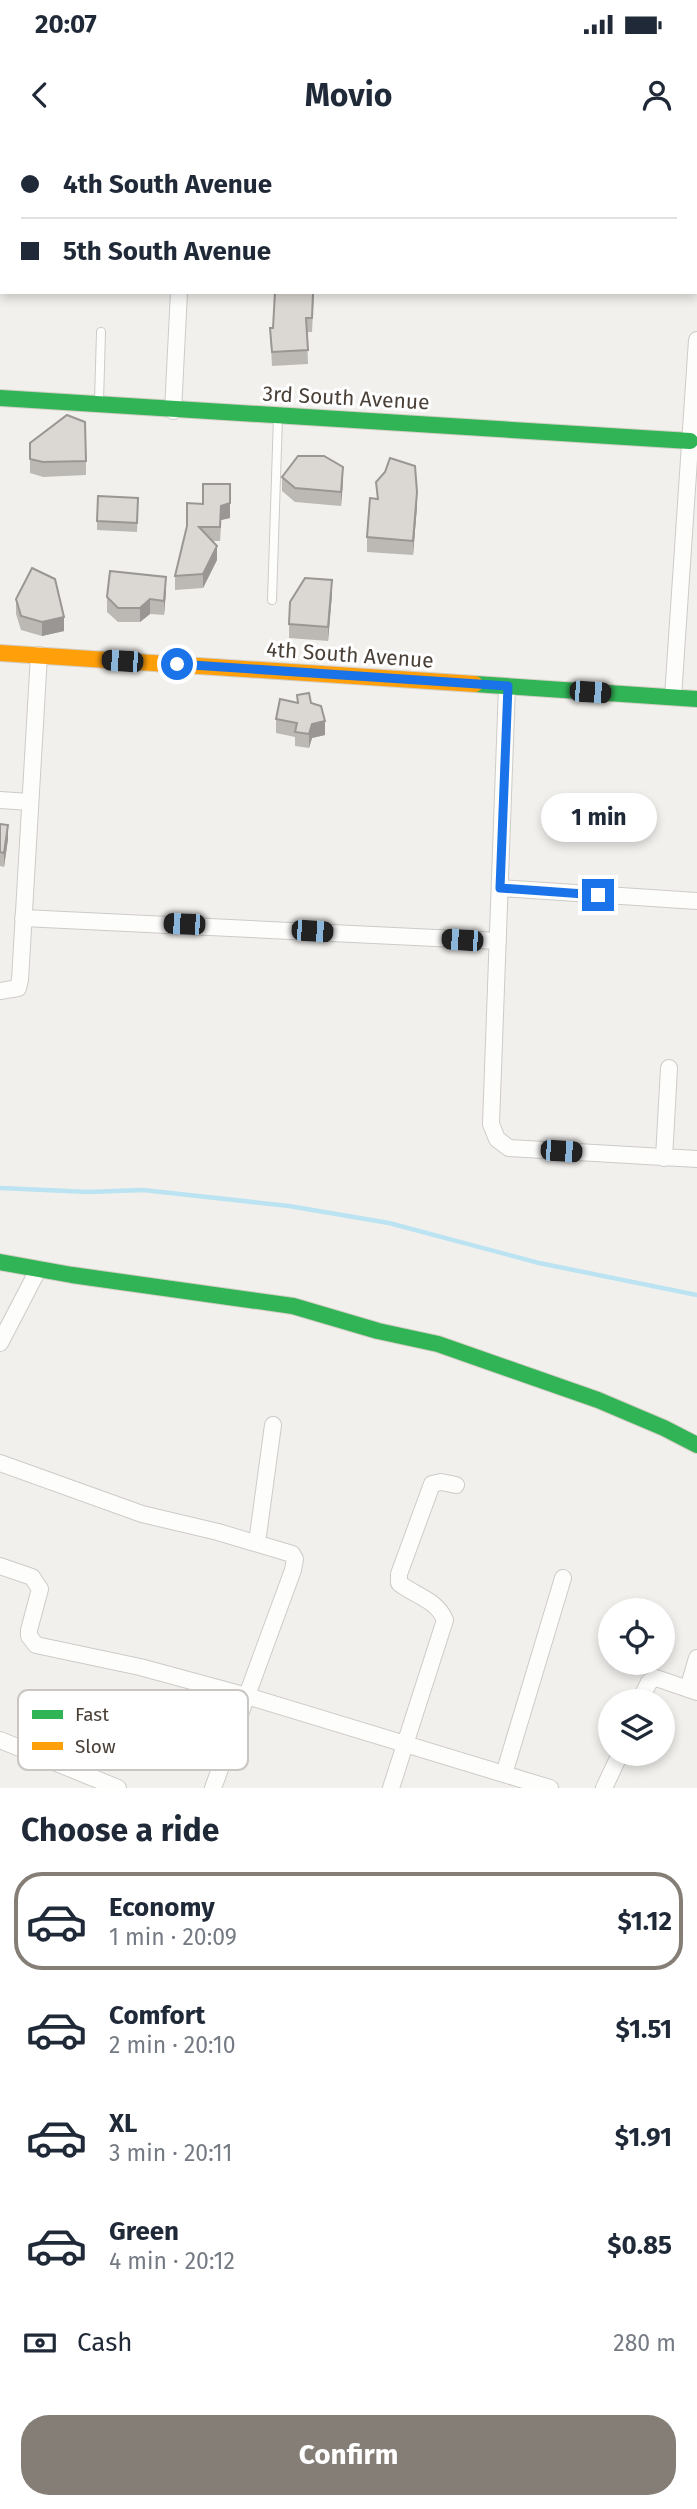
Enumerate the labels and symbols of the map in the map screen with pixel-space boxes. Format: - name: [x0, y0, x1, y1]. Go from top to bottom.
- street label: 3rd South Avenue: [262, 381, 430, 415]
- street label: 4th South Avenue: [265, 636, 435, 674]
- route start: [161, 648, 193, 680]
- car: [101, 649, 144, 673]
- car: [569, 680, 612, 704]
- callout: 1 min: [540, 794, 656, 842]
- route end: [582, 879, 614, 911]
- car: [163, 913, 206, 935]
- car: [291, 919, 334, 943]
- car: [441, 928, 484, 952]
- car: [540, 1139, 583, 1163]
- legend: [18, 1690, 248, 1770]
- text: Fast: [75, 1703, 109, 1726]
- text: Slow: [75, 1735, 116, 1758]

